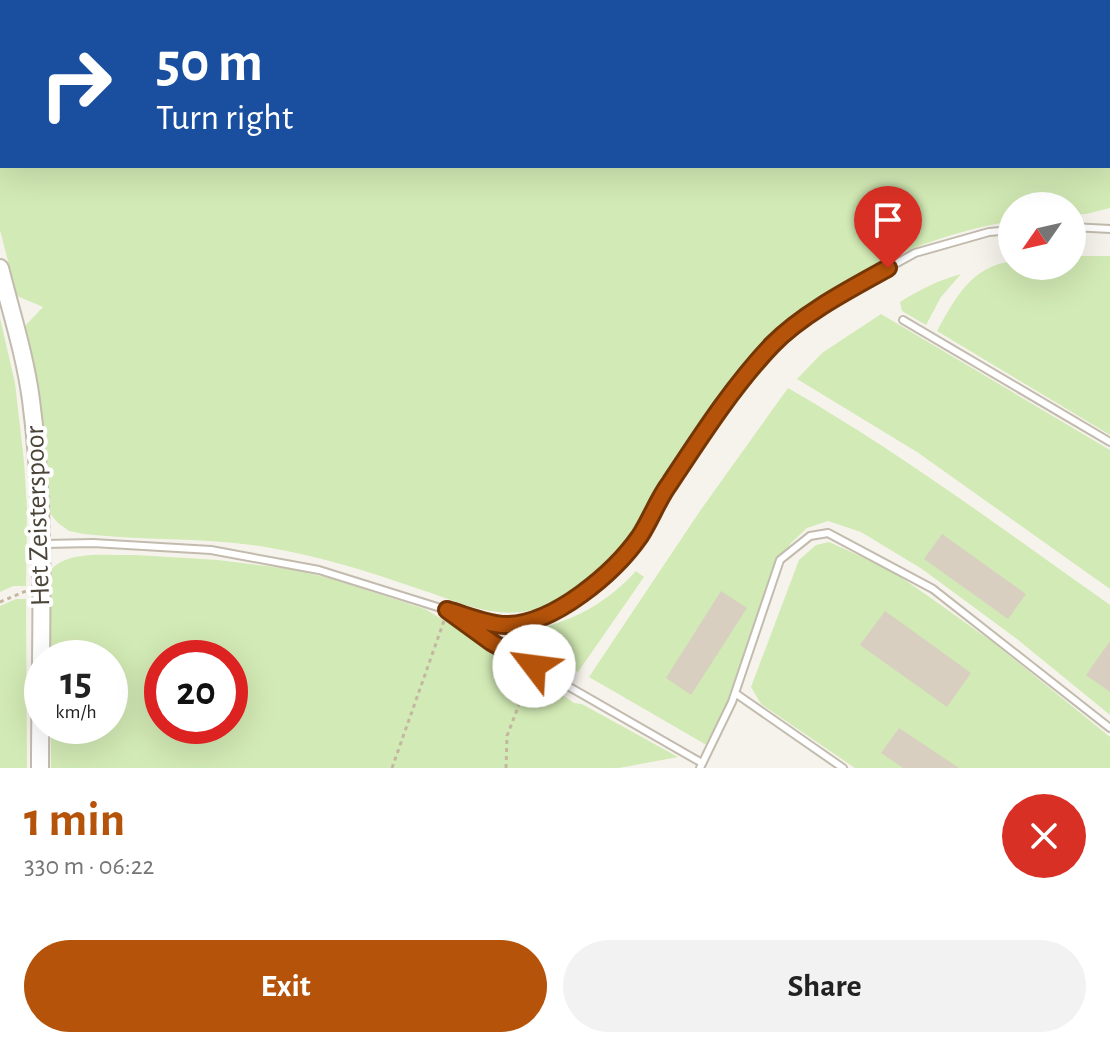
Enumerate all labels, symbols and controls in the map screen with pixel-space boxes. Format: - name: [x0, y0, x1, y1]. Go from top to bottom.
- icon: right: [24, 32, 128, 136]
- text: 50 m: [156, 35, 263, 91]
- text: Turn right: [156, 100, 293, 136]
- pin: [854, 186, 922, 268]
- north arrow: [998, 192, 1086, 280]
- map controls: [998, 192, 1086, 280]
- icon: arrive: [866, 198, 910, 242]
- street label: Het Zeisterspoor: [21, 425, 55, 607]
- position arrow: [492, 624, 576, 708]
- speed limit sign: 20: [144, 640, 248, 744]
- text: 15: [60, 662, 92, 702]
- text: km/h: [55, 702, 97, 722]
- button: close: [1002, 794, 1086, 878]
- text: 1 min: [24, 797, 125, 845]
- text: 330 m · 06:22: [24, 853, 154, 879]
- button: Exit: [24, 940, 547, 1032]
- button: Share: [563, 940, 1086, 1032]

